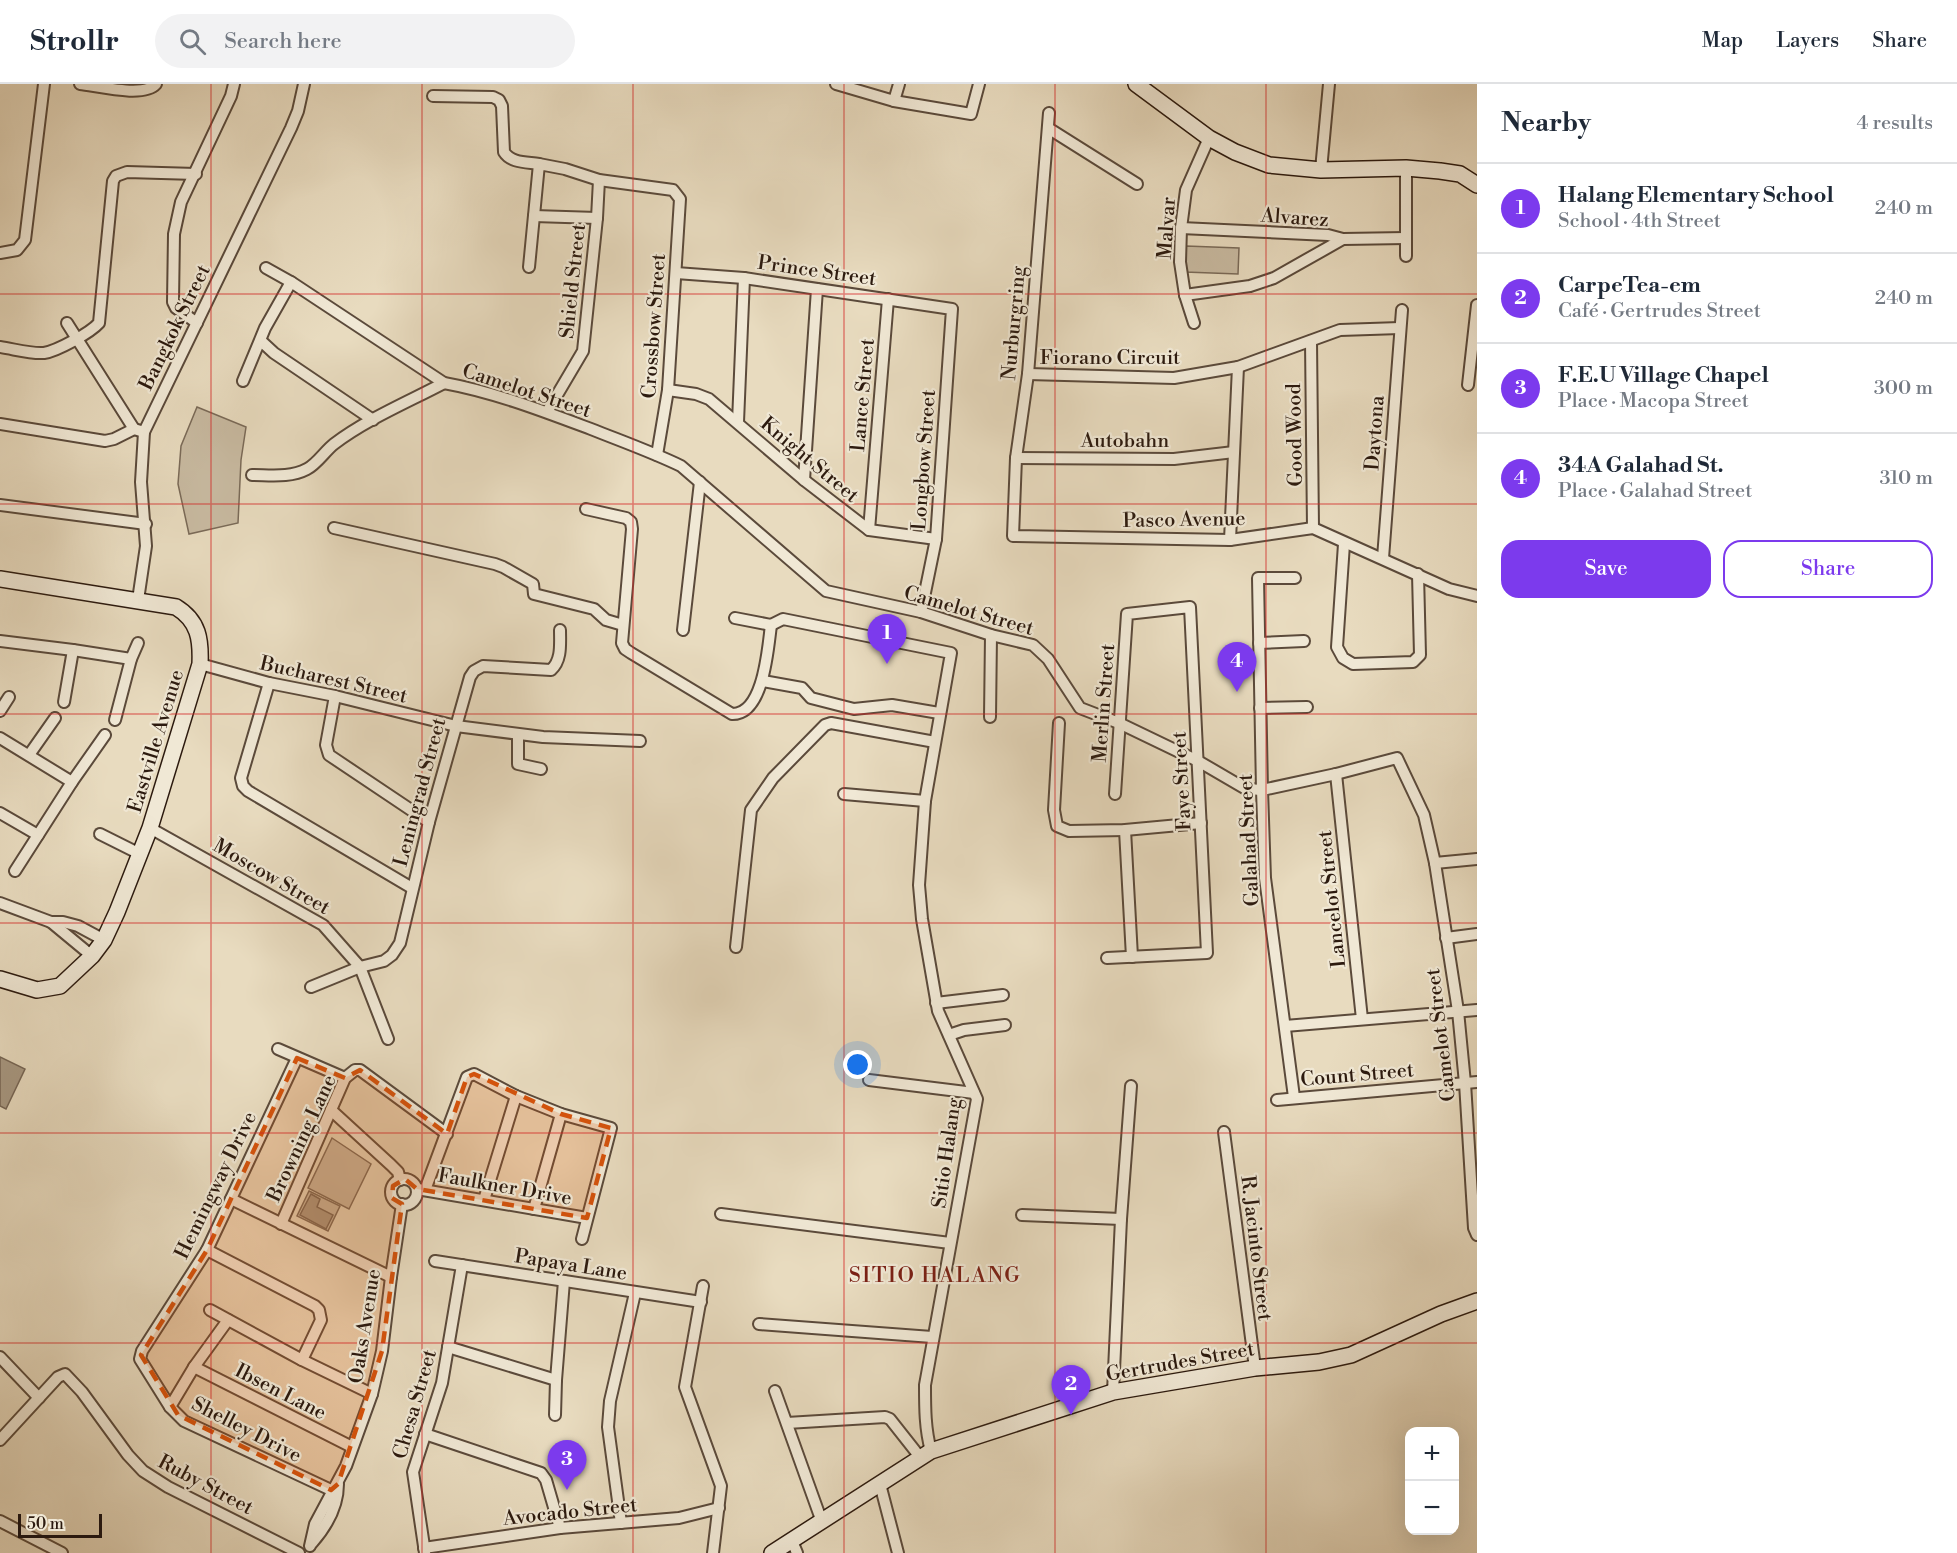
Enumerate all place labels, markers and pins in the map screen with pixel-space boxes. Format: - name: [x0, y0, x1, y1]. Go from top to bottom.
- pin: 1: [868, 614, 906, 664]
- pin: 4: [1218, 642, 1256, 692]
- pin: 2: [1052, 1366, 1090, 1415]
- pin: 3: [548, 1440, 586, 1490]

